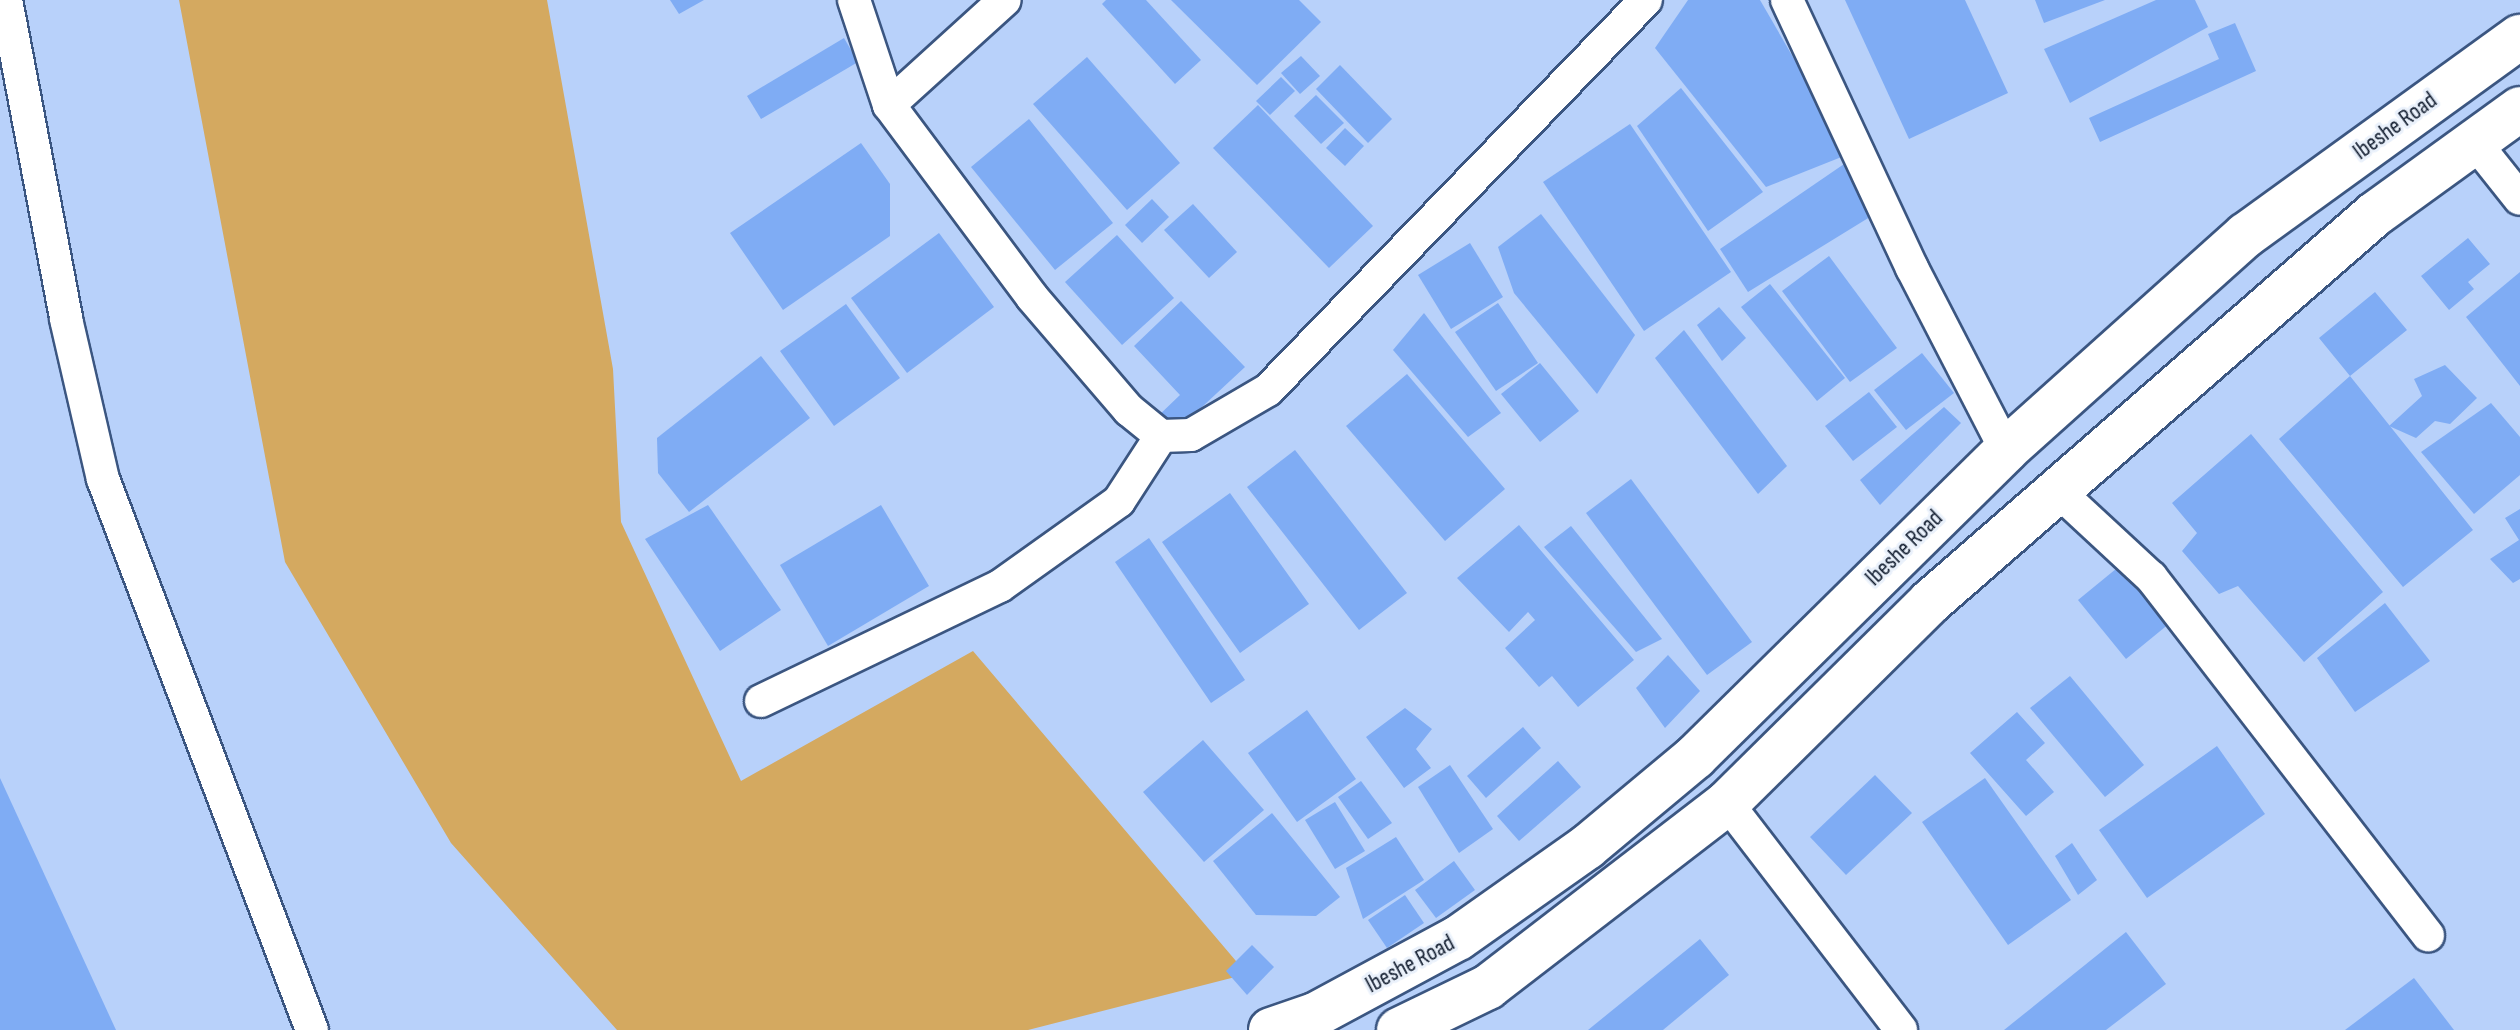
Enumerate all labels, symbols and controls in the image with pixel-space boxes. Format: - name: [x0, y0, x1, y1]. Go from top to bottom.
- street label: Ibeshe Road: [2347, 86, 2443, 166]
- street label: Ibeshe Road: [1859, 504, 1949, 592]
- street label: Ibeshe Road: [1361, 929, 1459, 999]

